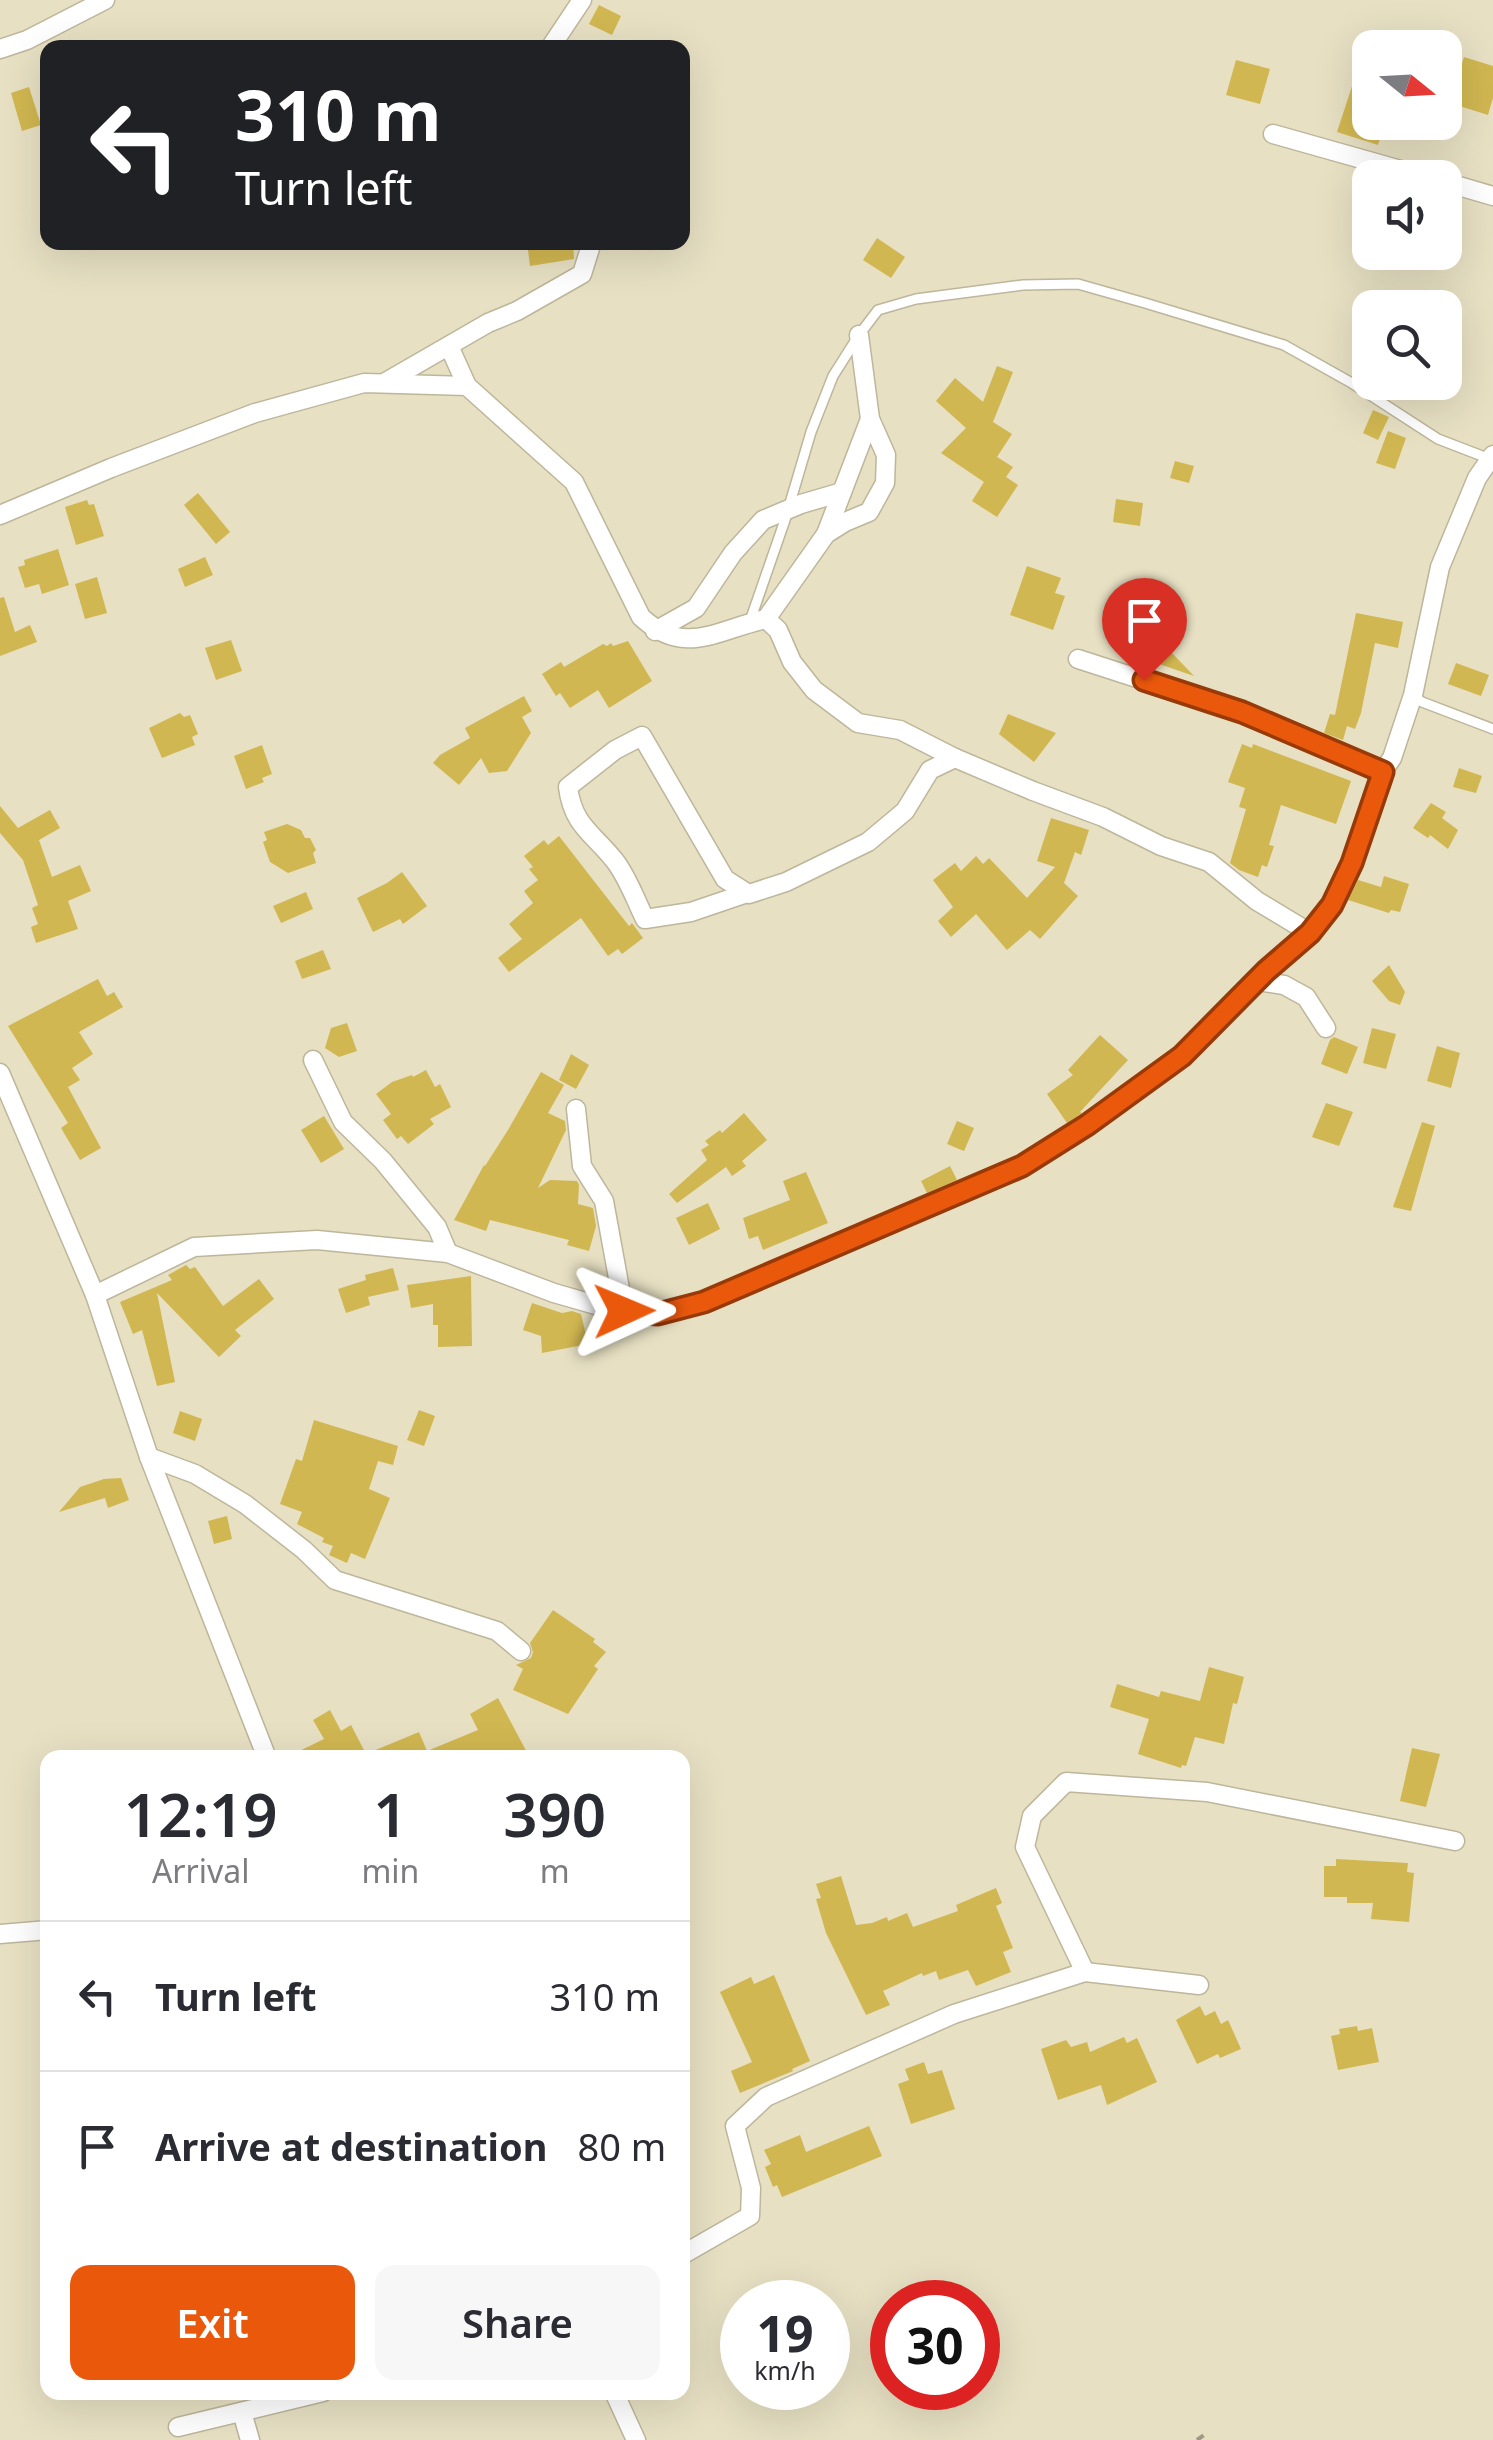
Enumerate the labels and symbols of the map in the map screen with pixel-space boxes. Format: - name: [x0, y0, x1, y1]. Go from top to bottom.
- north arrow: [1352, 30, 1462, 140]
- pin: [1102, 578, 1187, 681]
- position arrow: [572, 1259, 676, 1363]
- speed limit sign: 30: [870, 2280, 1000, 2410]

